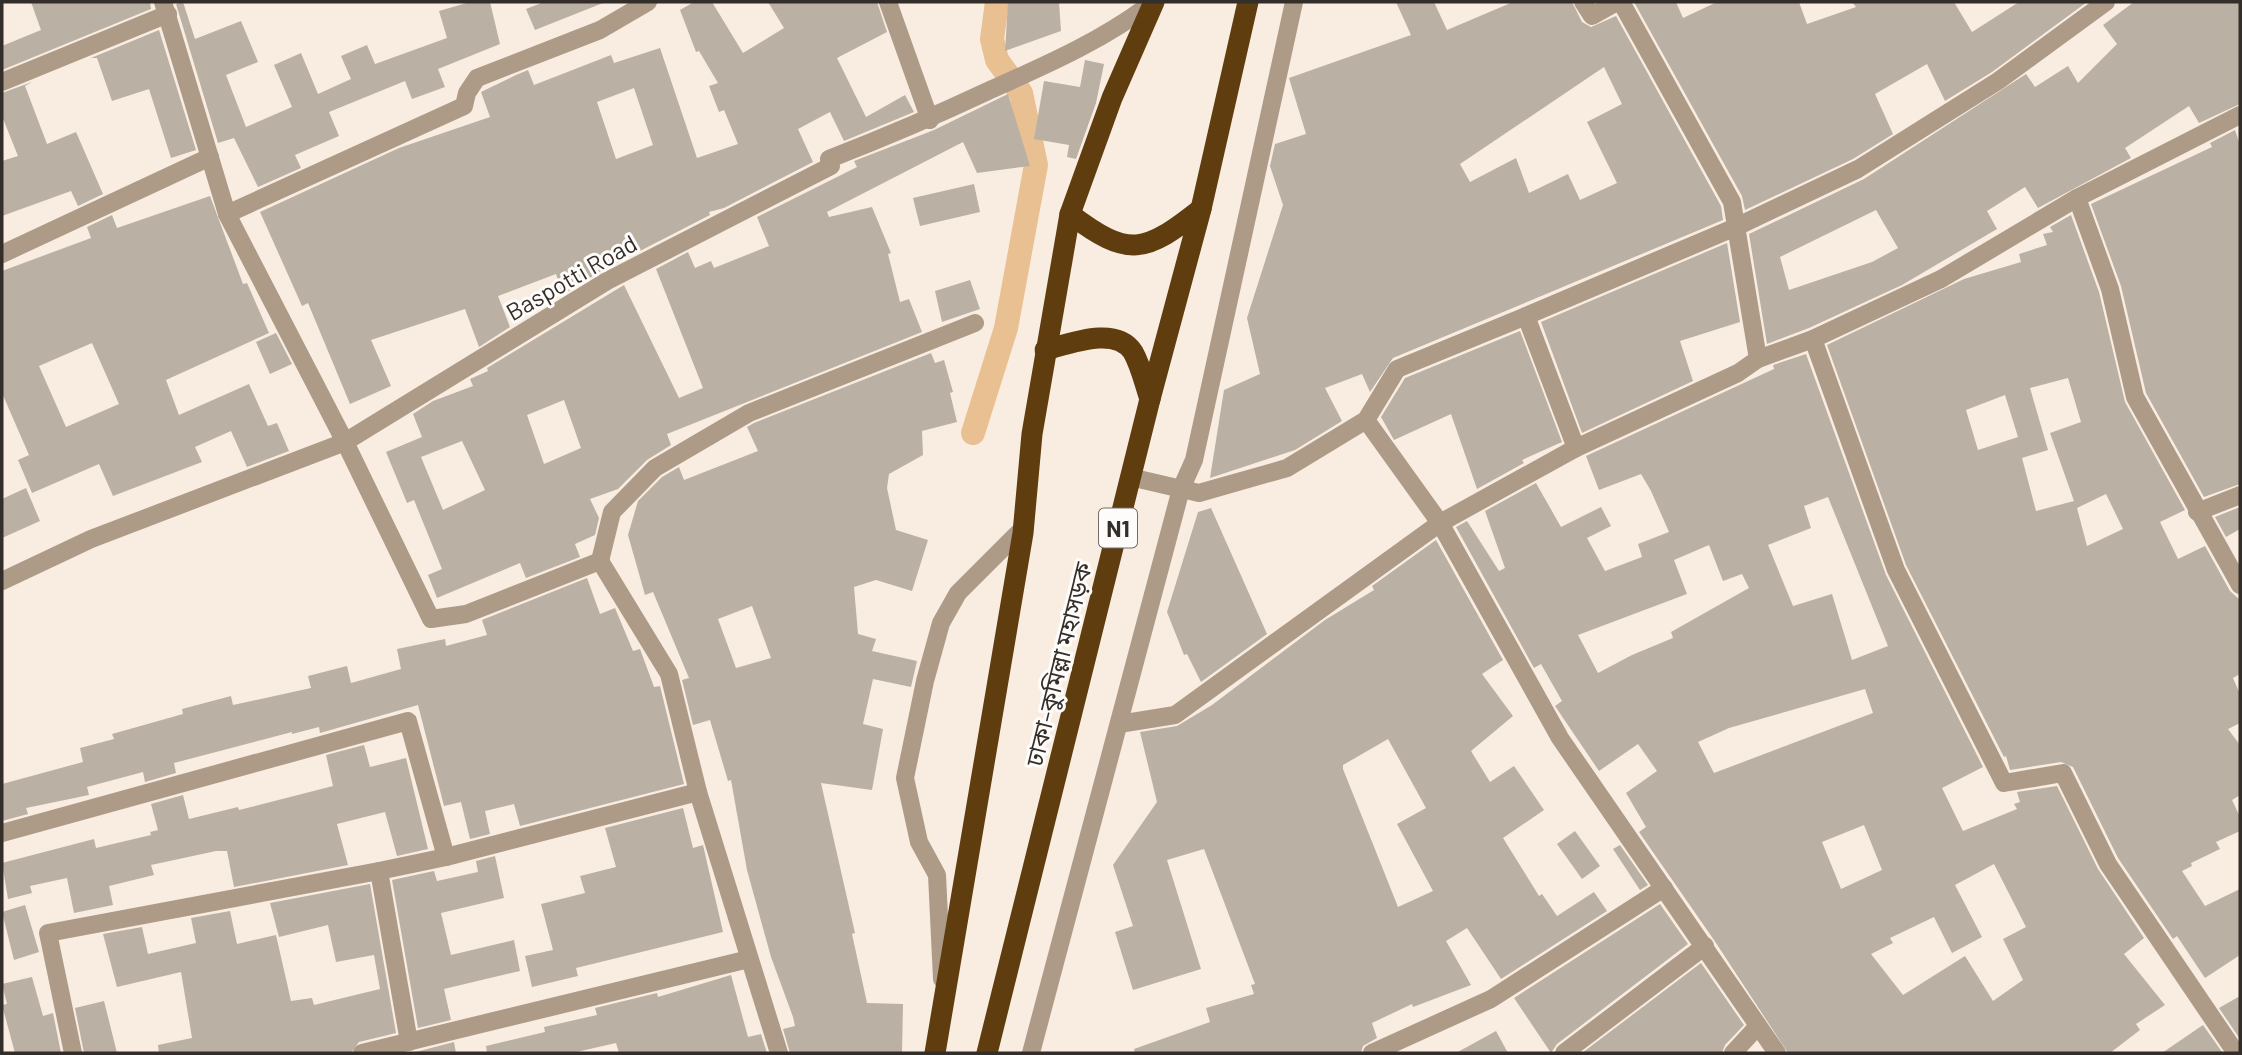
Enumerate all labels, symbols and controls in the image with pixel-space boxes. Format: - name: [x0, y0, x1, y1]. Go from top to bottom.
- street label: Baspotti Road: [500, 228, 642, 326]
- road number: N1: [1099, 508, 1137, 548]
- street label: ঢাকা–কুমিল্লা মহাসড়ক: [1018, 558, 1098, 770]

